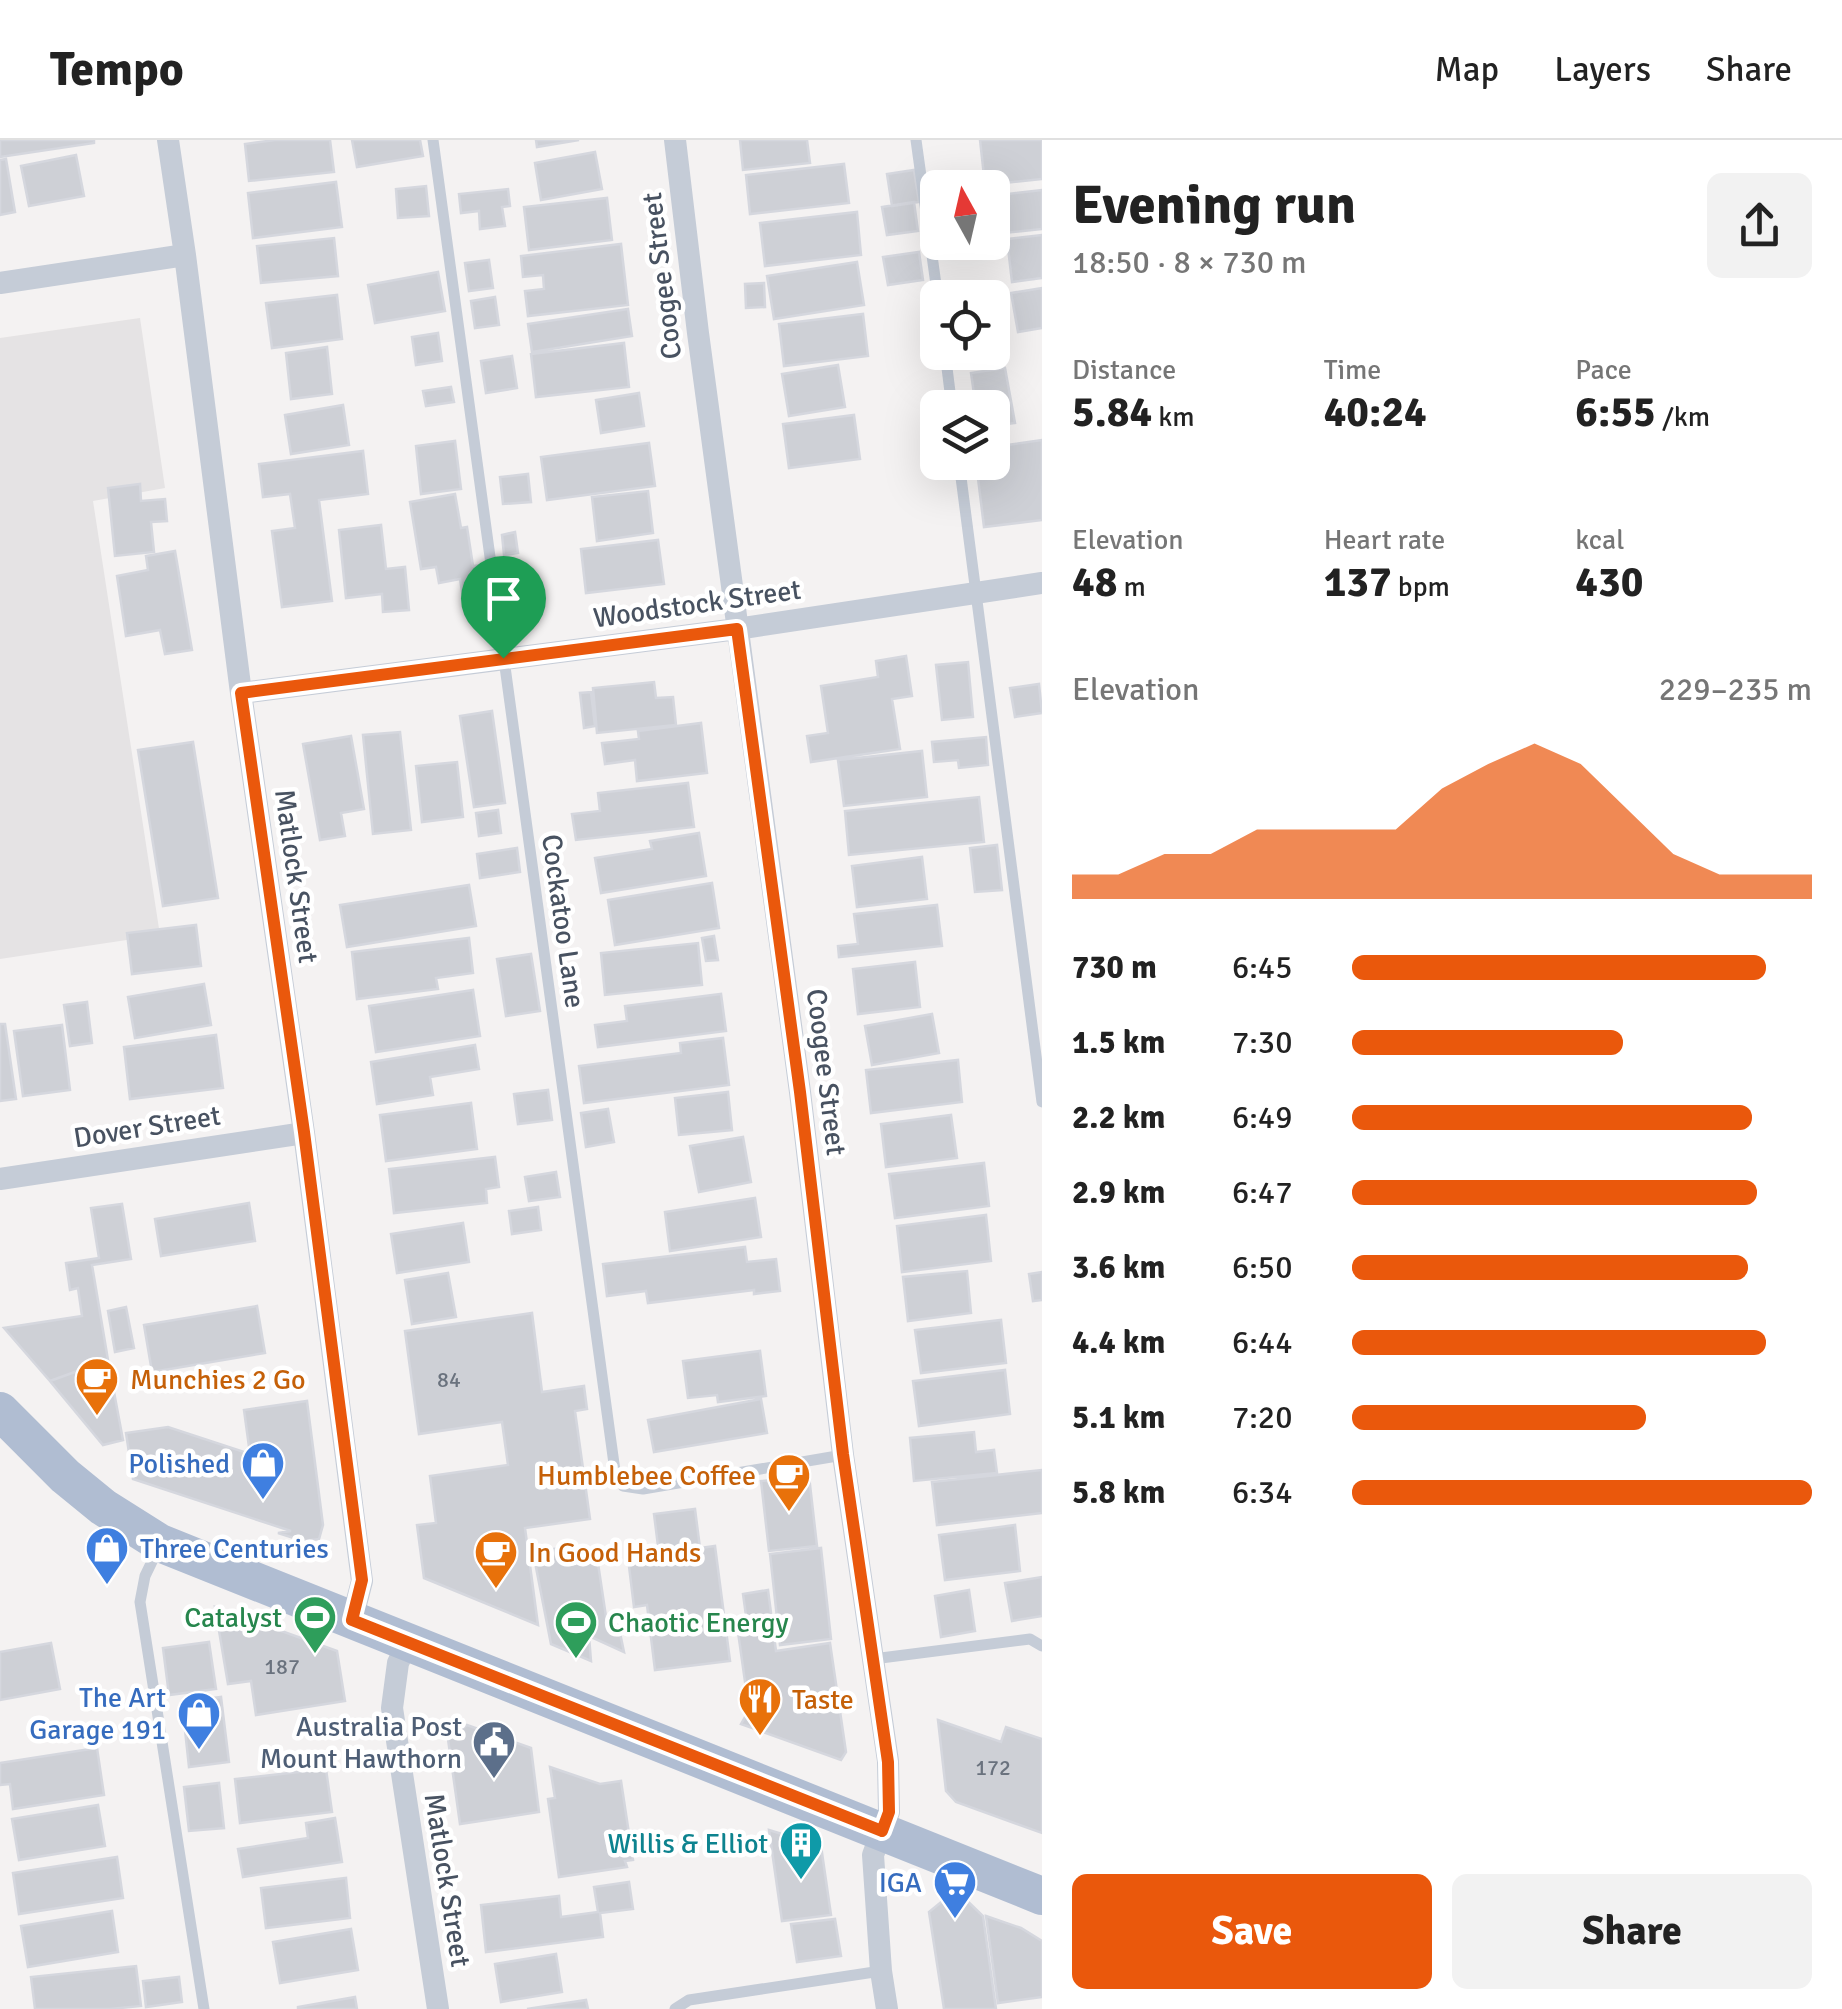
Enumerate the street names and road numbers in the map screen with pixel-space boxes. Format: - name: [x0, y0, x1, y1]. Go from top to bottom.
- street label: Coogee Street: [635, 190, 689, 361]
- street label: Woodstock Street: [591, 573, 803, 635]
- street label: Matlock Street: [267, 787, 325, 965]
- street label: Cockatoo Lane: [534, 832, 592, 1010]
- street label: Coogee Street: [799, 987, 853, 1158]
- street label: Dover Street: [71, 1099, 223, 1155]
- street label: Matlock Street: [417, 1791, 478, 1970]

